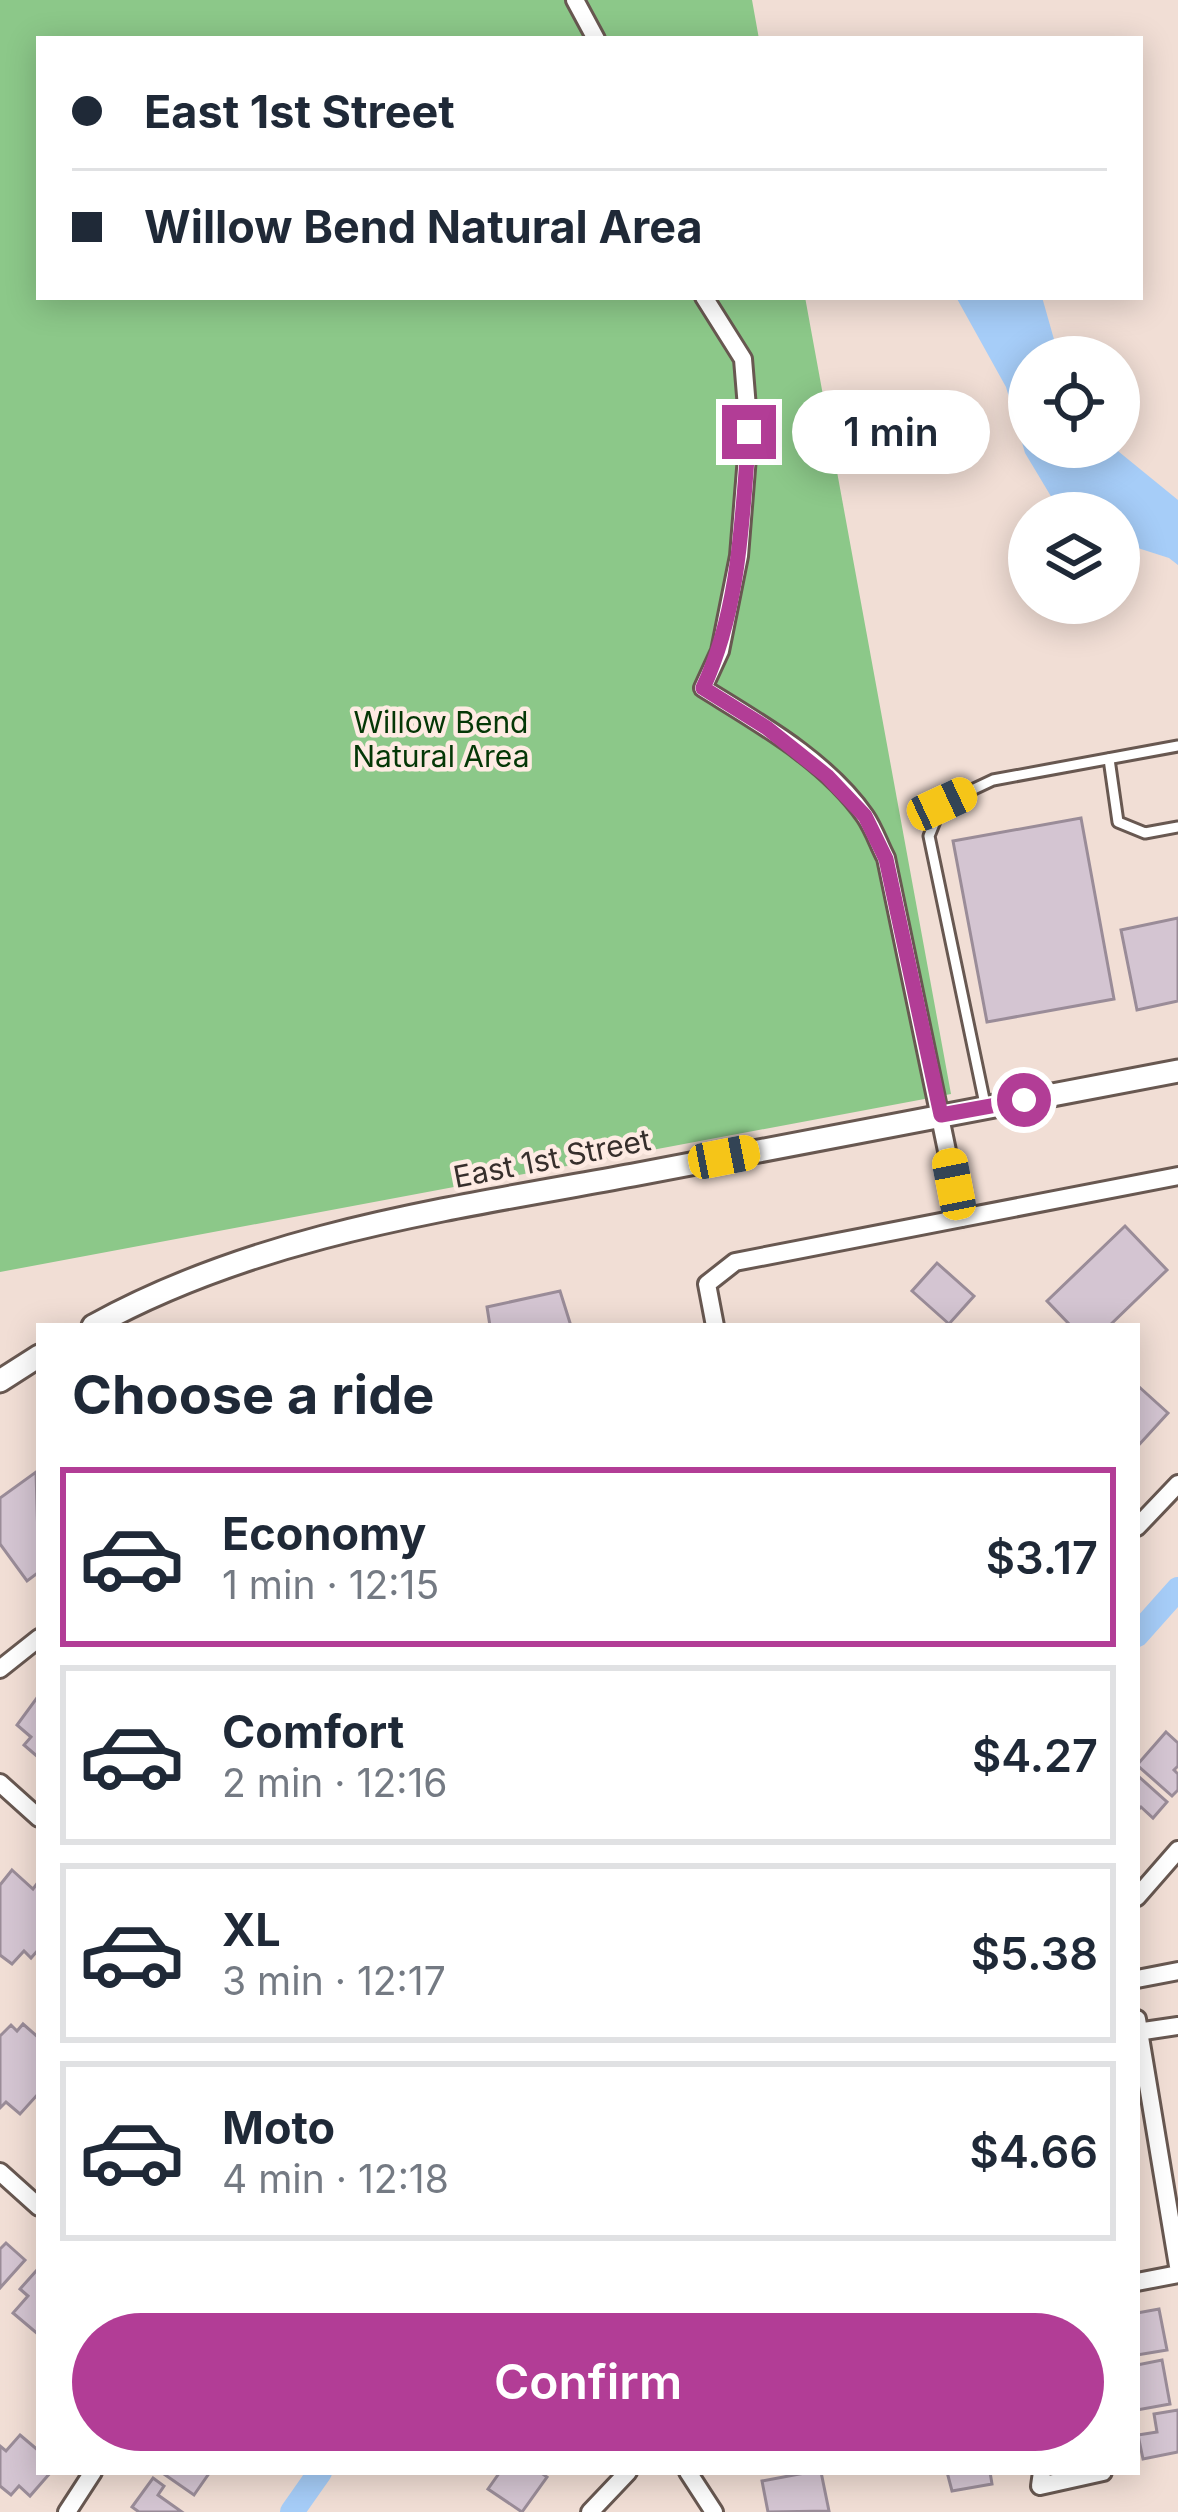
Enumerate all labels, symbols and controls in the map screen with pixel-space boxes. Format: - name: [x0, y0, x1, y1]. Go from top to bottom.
- text: East 1st Street: [144, 84, 455, 139]
- text: Willow Bend Natural Area: [144, 199, 703, 254]
- map controls: [1008, 336, 1140, 624]
- button: locate: [1008, 336, 1140, 468]
- callout: 1 min: [791, 390, 989, 474]
- route end: [722, 405, 776, 459]
- text: 1 min: [843, 408, 939, 455]
- button: layers: [1008, 492, 1140, 624]
- park label: Willow Bend Natural Area: [353, 704, 529, 774]
- car: [902, 772, 982, 836]
- route start: [997, 1073, 1051, 1127]
- street label: East 1st Street: [450, 1121, 654, 1195]
- car: [685, 1132, 763, 1182]
- car: [929, 1145, 979, 1223]
- text: Choose a ride: [72, 1362, 434, 1427]
- icon: car: [78, 1503, 186, 1611]
- text: Economy: [222, 1506, 426, 1561]
- text: $3.17: [986, 1530, 1098, 1585]
- text: 1 min · 12:15: [222, 1561, 439, 1608]
- icon: car: [78, 1701, 186, 1809]
- text: Comfort: [222, 1704, 404, 1759]
- text: $4.27: [972, 1728, 1098, 1783]
- text: 2 min · 12:16: [222, 1759, 448, 1806]
- icon: car: [78, 1899, 186, 2007]
- text: XL: [222, 1902, 281, 1957]
- text: $5.38: [971, 1926, 1098, 1981]
- text: 3 min · 12:17: [222, 1957, 446, 2004]
- icon: car: [78, 2097, 186, 2205]
- text: Moto: [222, 2100, 335, 2155]
- text: $4.66: [970, 2124, 1098, 2179]
- text: 4 min · 12:18: [222, 2155, 449, 2202]
- button: Confirm: [72, 2313, 1104, 2451]

